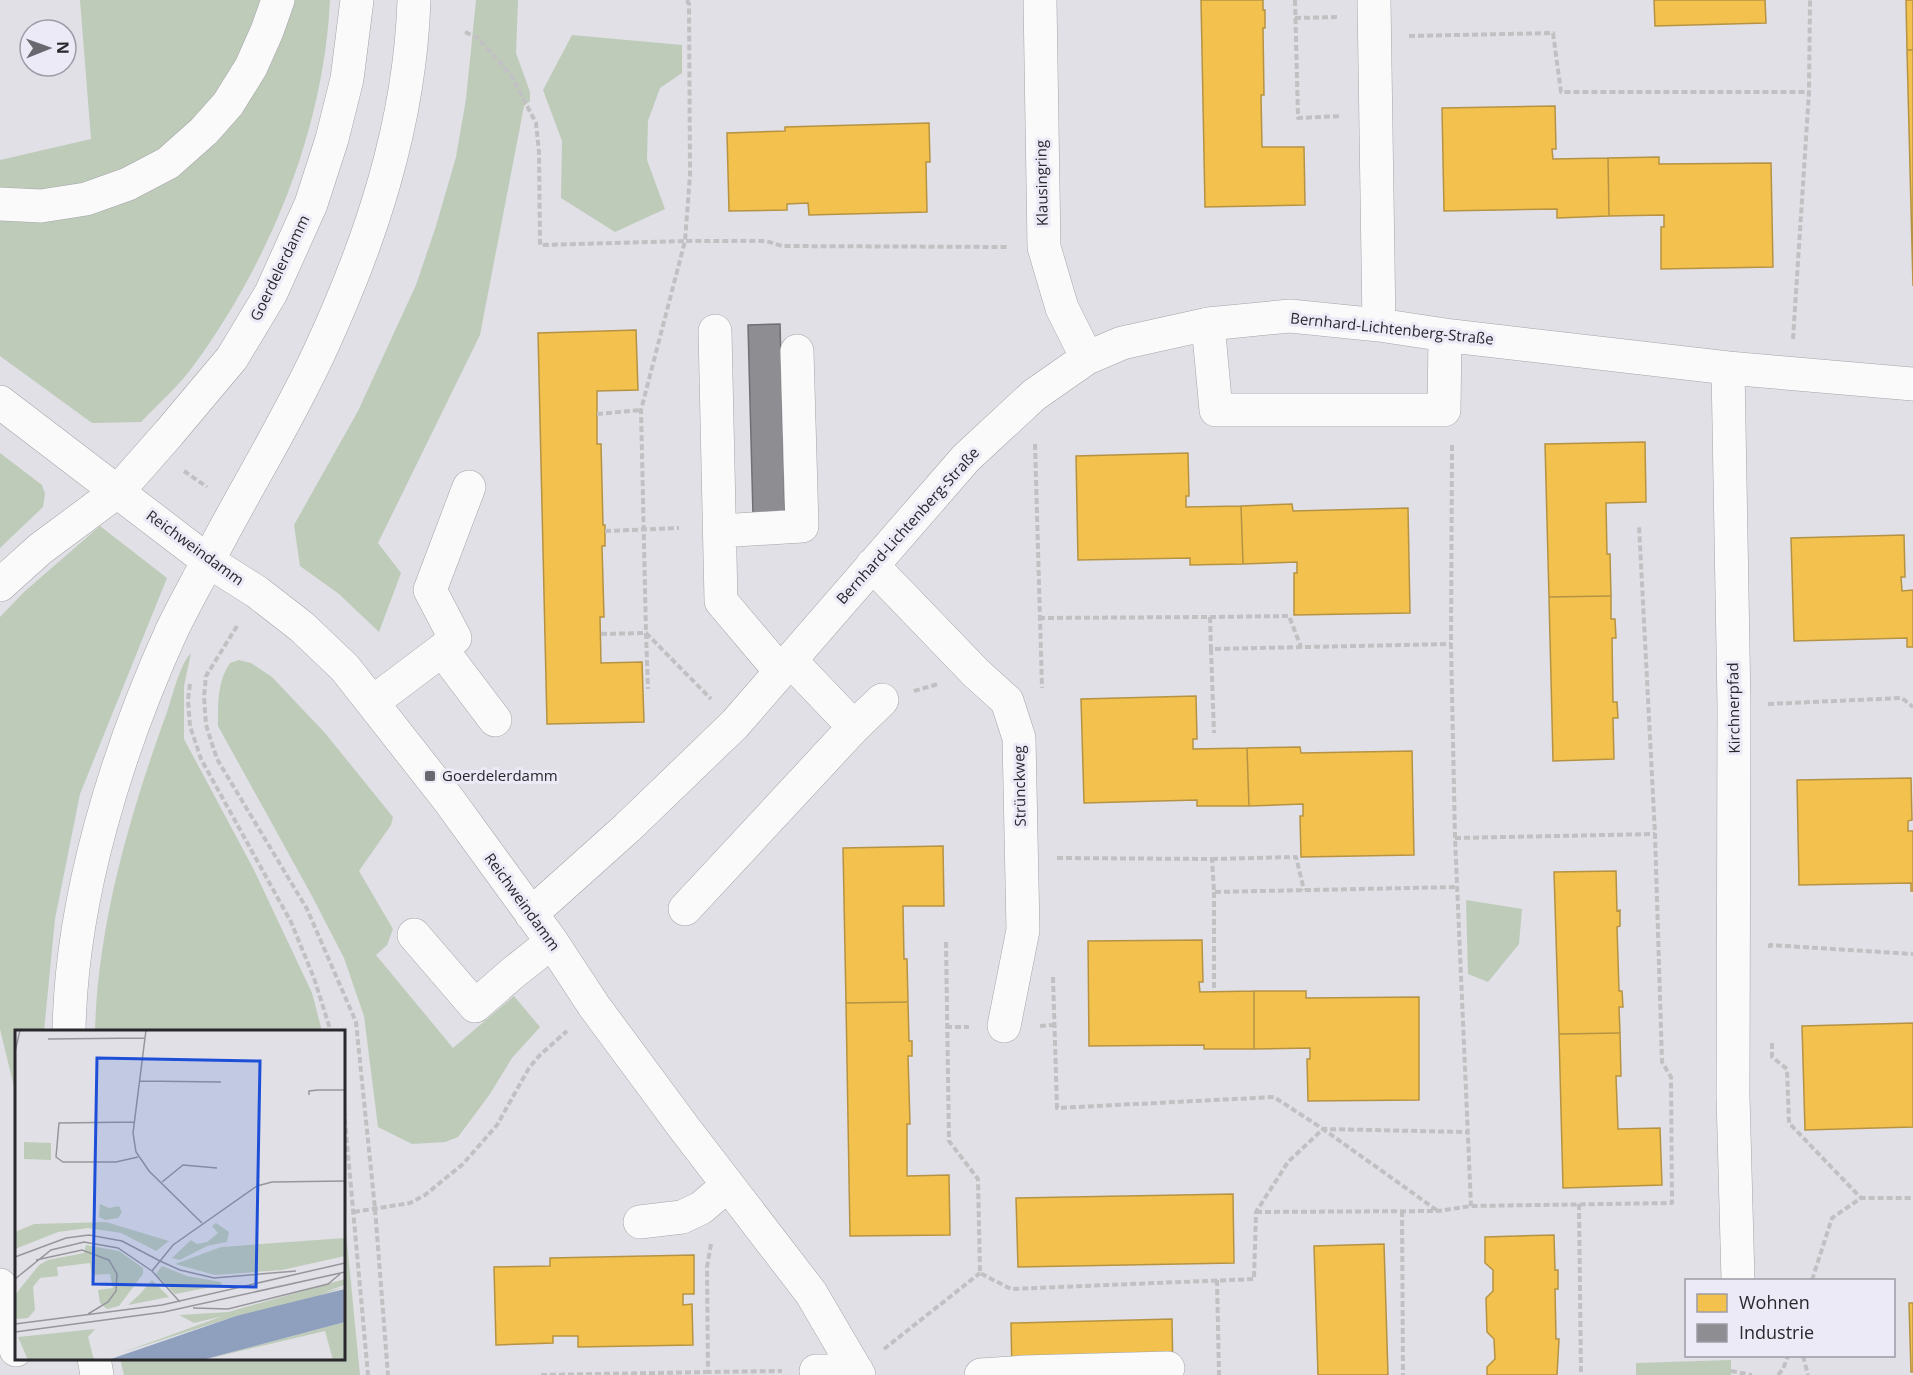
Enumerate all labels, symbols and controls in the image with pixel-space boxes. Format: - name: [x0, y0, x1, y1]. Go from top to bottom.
- north arrow: [18, 18, 78, 78]
- text: N: [52, 41, 74, 54]
- street label: Klausingring: [1030, 140, 1052, 226]
- street label: Goerdelerdamm: [245, 211, 313, 324]
- street label: Bernhard-Lichtenberg-Straße: [1289, 307, 1495, 349]
- street label: Bernhard-Lichtenberg-Straße: [831, 443, 983, 608]
- street label: Reichweindamm: [143, 505, 248, 589]
- street label: Kirchnerpfad: [1722, 662, 1744, 754]
- street label: Strünckweg: [1008, 745, 1030, 827]
- place label: Goerdelerdamm: [442, 765, 558, 785]
- marker: Goerdelerdamm: [423, 769, 437, 783]
- street label: Reichweindamm: [481, 849, 565, 954]
- inset map: [15, 1030, 345, 1360]
- legend: [1685, 1279, 1895, 1357]
- text: Wohnen: [1739, 1290, 1810, 1314]
- text: Industrie: [1739, 1320, 1814, 1344]

